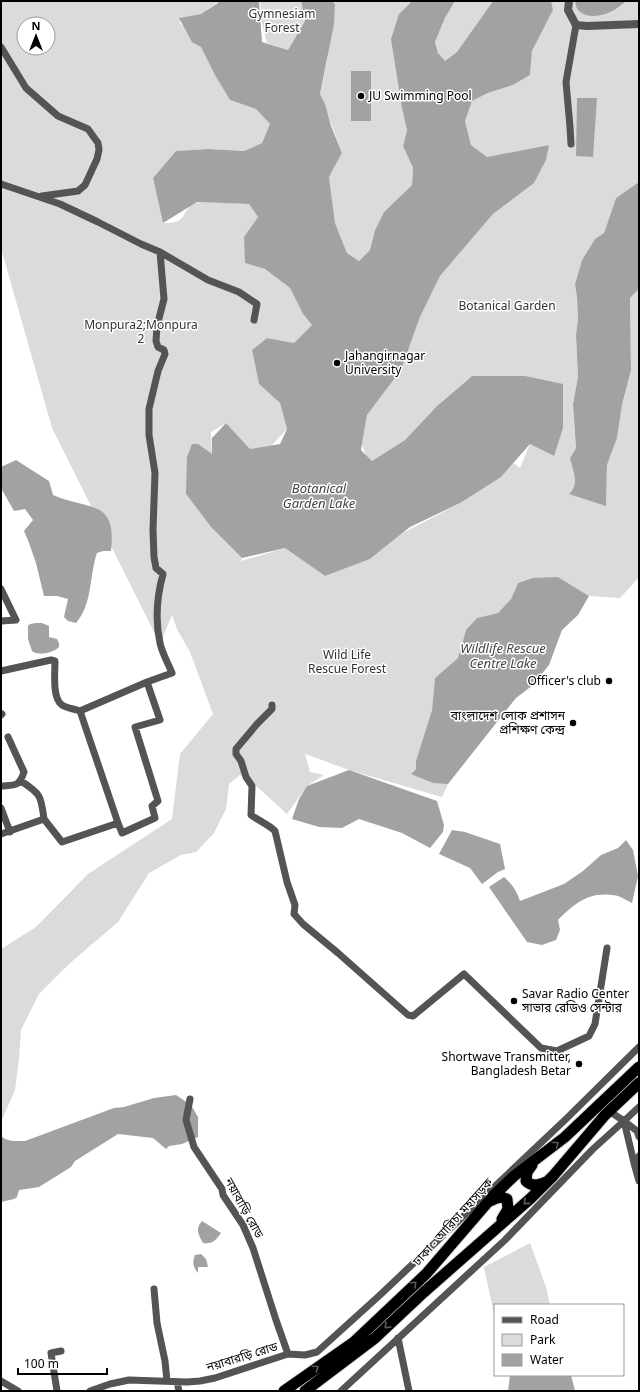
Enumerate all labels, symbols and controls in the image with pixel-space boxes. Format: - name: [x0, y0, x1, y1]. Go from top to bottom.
- park label: Gymnesiam Forest: [248, 5, 316, 36]
- north arrow: [16, 16, 56, 56]
- text: N: [32, 18, 40, 33]
- place label: JU Swimming Pool: [368, 87, 472, 104]
- marker: JU Swimming Pool: [356, 91, 366, 101]
- park label: Botanical Garden: [458, 297, 556, 314]
- park label: Monpura2;Monpura 2: [84, 316, 198, 347]
- place label: Jahangirnagar University: [344, 347, 425, 378]
- marker: Jahangirnagar University: [332, 358, 342, 368]
- water label: Botanical Garden Lake: [283, 479, 356, 512]
- water label: Wildlife Rescue Centre Lake: [460, 639, 546, 672]
- park label: Wild Life Rescue Forest: [308, 646, 387, 677]
- place label: Officer's club: [527, 672, 601, 689]
- marker: Officer's club: [604, 676, 614, 686]
- place label: বাংলাদেশ লোক প্রশাসন প্রশিক্ষণ কেন্দ্র: [450, 707, 566, 738]
- marker: বাংলাদেশ লোক প্রশাসন প্রশিক্ষণ কেন্দ্র: [568, 718, 578, 728]
- place label: Savar Radio Center সাভার রেডিও সেন্টার: [521, 985, 629, 1016]
- marker: Savar Radio Center সাভার রেডিও সেন্টার: [509, 996, 519, 1006]
- place label: Shortwave Transmitter, Bangladesh Betar: [442, 1048, 571, 1079]
- marker: Shortwave Transmitter, Bangladesh Betar: [574, 1059, 584, 1069]
- one-way arrow: [552, 1142, 559, 1149]
- street label: নয়াবাড়ি রোড: [220, 1174, 268, 1241]
- street label: ঢাকা - আরিচা মহাসড়ক: [408, 1174, 497, 1270]
- one-way arrow: [523, 1198, 531, 1205]
- one-way arrow: [409, 1281, 417, 1289]
- legend: [494, 1304, 624, 1376]
- text: Road: [530, 1311, 559, 1328]
- one-way arrow: [384, 1322, 392, 1329]
- text: Park: [530, 1331, 556, 1348]
- street label: নয়াবারড়ি রোড: [203, 1338, 280, 1376]
- scale bar: [18, 1350, 107, 1376]
- text: Water: [530, 1351, 564, 1368]
- text: 100 m: [24, 1355, 59, 1372]
- one-way arrow: [311, 1366, 318, 1373]

